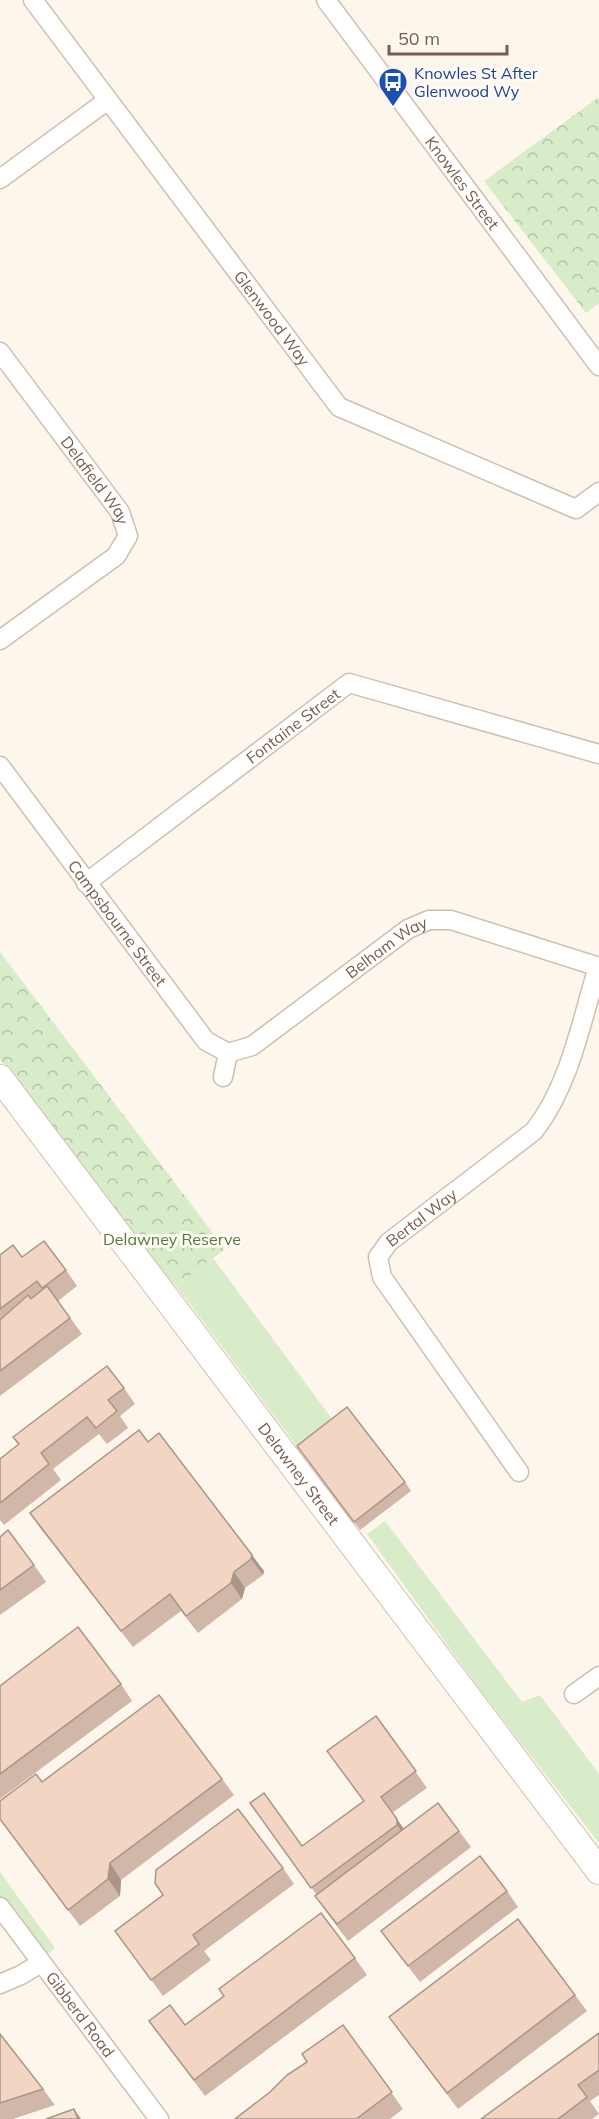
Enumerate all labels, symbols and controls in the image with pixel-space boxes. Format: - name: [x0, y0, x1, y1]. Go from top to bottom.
- scale bar: [389, 18, 508, 56]
- text: 50 m: [398, 27, 440, 50]
- place label: Knowles St After Glenwood Wy: [414, 63, 538, 101]
- bus stop icon: Knowles St After Glenwood Wy: [377, 66, 409, 108]
- street label: Knowles Street: [421, 132, 504, 234]
- street label: Glenwood Way: [230, 266, 315, 370]
- street label: Delafield Way: [57, 432, 134, 527]
- street label: Fontaine Street: [242, 683, 344, 768]
- street label: Campsbourne Street: [64, 856, 171, 990]
- street label: Belham Way: [341, 912, 431, 982]
- street label: Bertal Way: [382, 1184, 461, 1251]
- park label: Delawney Reserve: [103, 1229, 241, 1249]
- street label: Delawney Street: [254, 1419, 344, 1529]
- street label: Gibberd Road: [42, 1967, 119, 2061]

